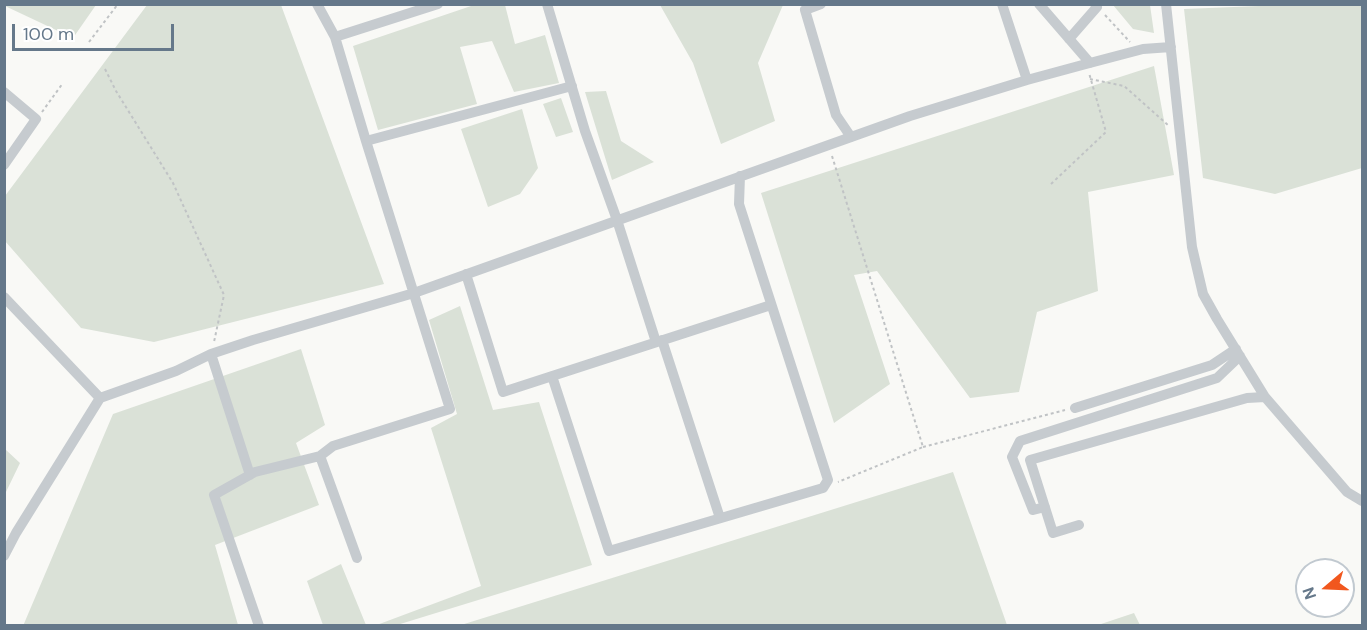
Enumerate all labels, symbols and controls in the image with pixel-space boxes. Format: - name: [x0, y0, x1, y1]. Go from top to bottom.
- scale bar: [15, 12, 177, 50]
- text: 100 m: [23, 22, 74, 46]
- north arrow: [1295, 558, 1355, 618]
- text: N: [1298, 584, 1321, 602]

